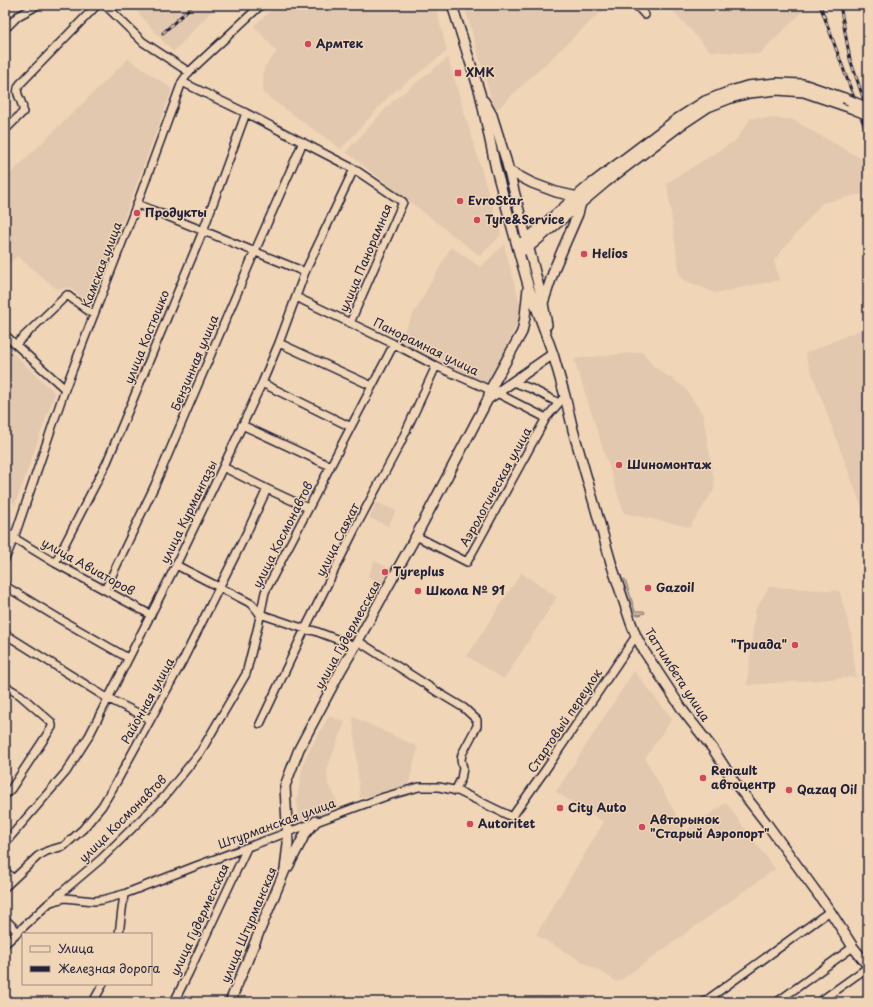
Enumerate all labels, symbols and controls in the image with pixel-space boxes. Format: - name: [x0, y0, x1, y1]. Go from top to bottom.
- place label: Армтек: [316, 34, 364, 52]
- marker: Армтек: [303, 39, 313, 49]
- place label: ХМК: [465, 63, 494, 81]
- marker: ХМК: [453, 68, 463, 78]
- place label: EvroStar: [468, 191, 524, 209]
- marker: EvroStar: [455, 196, 465, 206]
- street label: улица Панорамная: [334, 201, 396, 314]
- place label: Продукты: [145, 203, 207, 221]
- marker: Продукты: [132, 208, 142, 218]
- place label: Tyre&Service: [485, 210, 565, 228]
- marker: Tyre&Service: [472, 215, 482, 225]
- street label: Камская улица: [76, 219, 126, 310]
- place label: Helios: [592, 244, 628, 262]
- marker: Helios: [579, 249, 589, 259]
- street label: улица Костюшко: [119, 287, 173, 386]
- street label: Бензинная улица: [166, 312, 223, 413]
- street label: Панорамная улица: [371, 313, 483, 380]
- street label: Аэрологическая улица: [455, 423, 536, 549]
- place label: Шиномонтаж: [627, 455, 712, 473]
- street label: улица Курмангазы: [155, 457, 221, 566]
- marker: Шиномонтаж: [614, 460, 624, 470]
- street label: улица Космонавтов: [247, 478, 317, 591]
- street label: улица Саяхат: [311, 499, 364, 579]
- street label: улица Авиаторов: [39, 533, 138, 599]
- place label: Tyreplus: [393, 562, 444, 580]
- marker: Tyreplus: [380, 567, 390, 577]
- street label: улица Гудермесская: [310, 577, 385, 692]
- place label: Gazoil: [656, 578, 695, 596]
- place label: Школа № 91: [426, 581, 505, 599]
- marker: Gazoil: [643, 583, 653, 593]
- marker: Школа № 91: [413, 586, 423, 596]
- street label: Таттимбета улица: [641, 624, 715, 725]
- place label: "Триада": [731, 635, 787, 653]
- marker: "Триада": [790, 640, 800, 650]
- street label: Районная улица: [116, 654, 178, 747]
- street label: Стартовый переулок: [523, 664, 606, 776]
- place label: Renault автоцентр: [711, 761, 776, 793]
- street label: улица Космонавтов: [74, 770, 170, 866]
- marker: Renault автоцентр: [698, 773, 708, 783]
- place label: Qazaq Oil: [797, 780, 858, 798]
- marker: Qazaq Oil: [784, 785, 794, 795]
- street label: Штурманская улица: [215, 793, 338, 853]
- place label: City Auto: [568, 798, 626, 816]
- marker: City Auto: [555, 803, 565, 813]
- place label: Авторынок "Старый Аэропорт": [650, 810, 770, 842]
- place label: Autoritet: [478, 814, 535, 832]
- marker: Autoritet: [465, 819, 475, 829]
- marker: Авторынок "Старый Аэропорт": [637, 822, 647, 832]
- street label: улица Гудермесская: [165, 861, 233, 979]
- street label: улица Штурманская: [216, 864, 281, 985]
- legend: [22, 933, 152, 985]
- text: Улица: [58, 939, 94, 957]
- text: Железная дорога: [58, 959, 161, 977]

